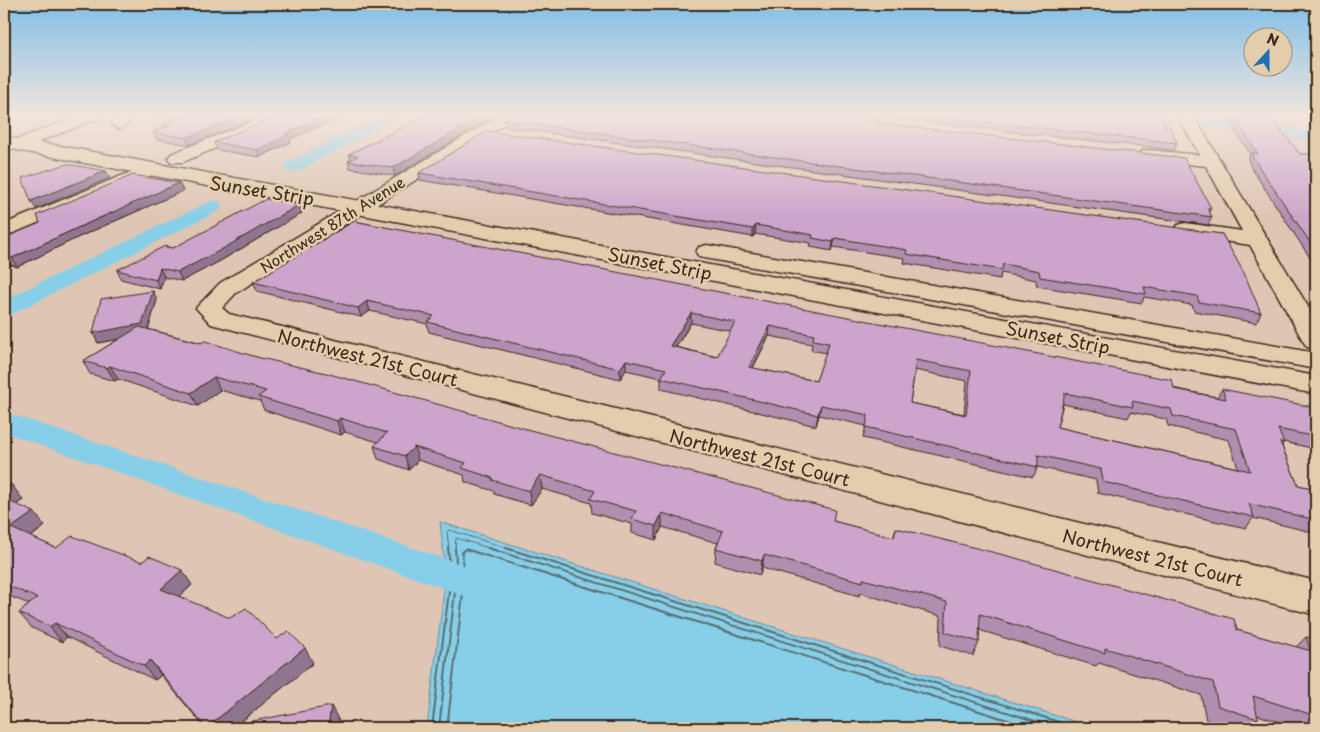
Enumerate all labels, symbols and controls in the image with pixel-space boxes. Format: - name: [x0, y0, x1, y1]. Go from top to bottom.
- north arrow: [1242, 28, 1292, 78]
- text: N: [1264, 28, 1282, 51]
- street label: Sunset Strip: [208, 168, 316, 212]
- street label: Northwest 87th Avenue: [255, 170, 409, 278]
- street label: Sunset Strip: [606, 240, 714, 286]
- street label: Sunset Strip: [1004, 314, 1112, 360]
- street label: Northwest 21st Court: [275, 321, 461, 393]
- street label: Northwest 21st Court: [667, 421, 853, 493]
- street label: Northwest 21st Court: [1060, 521, 1246, 593]

